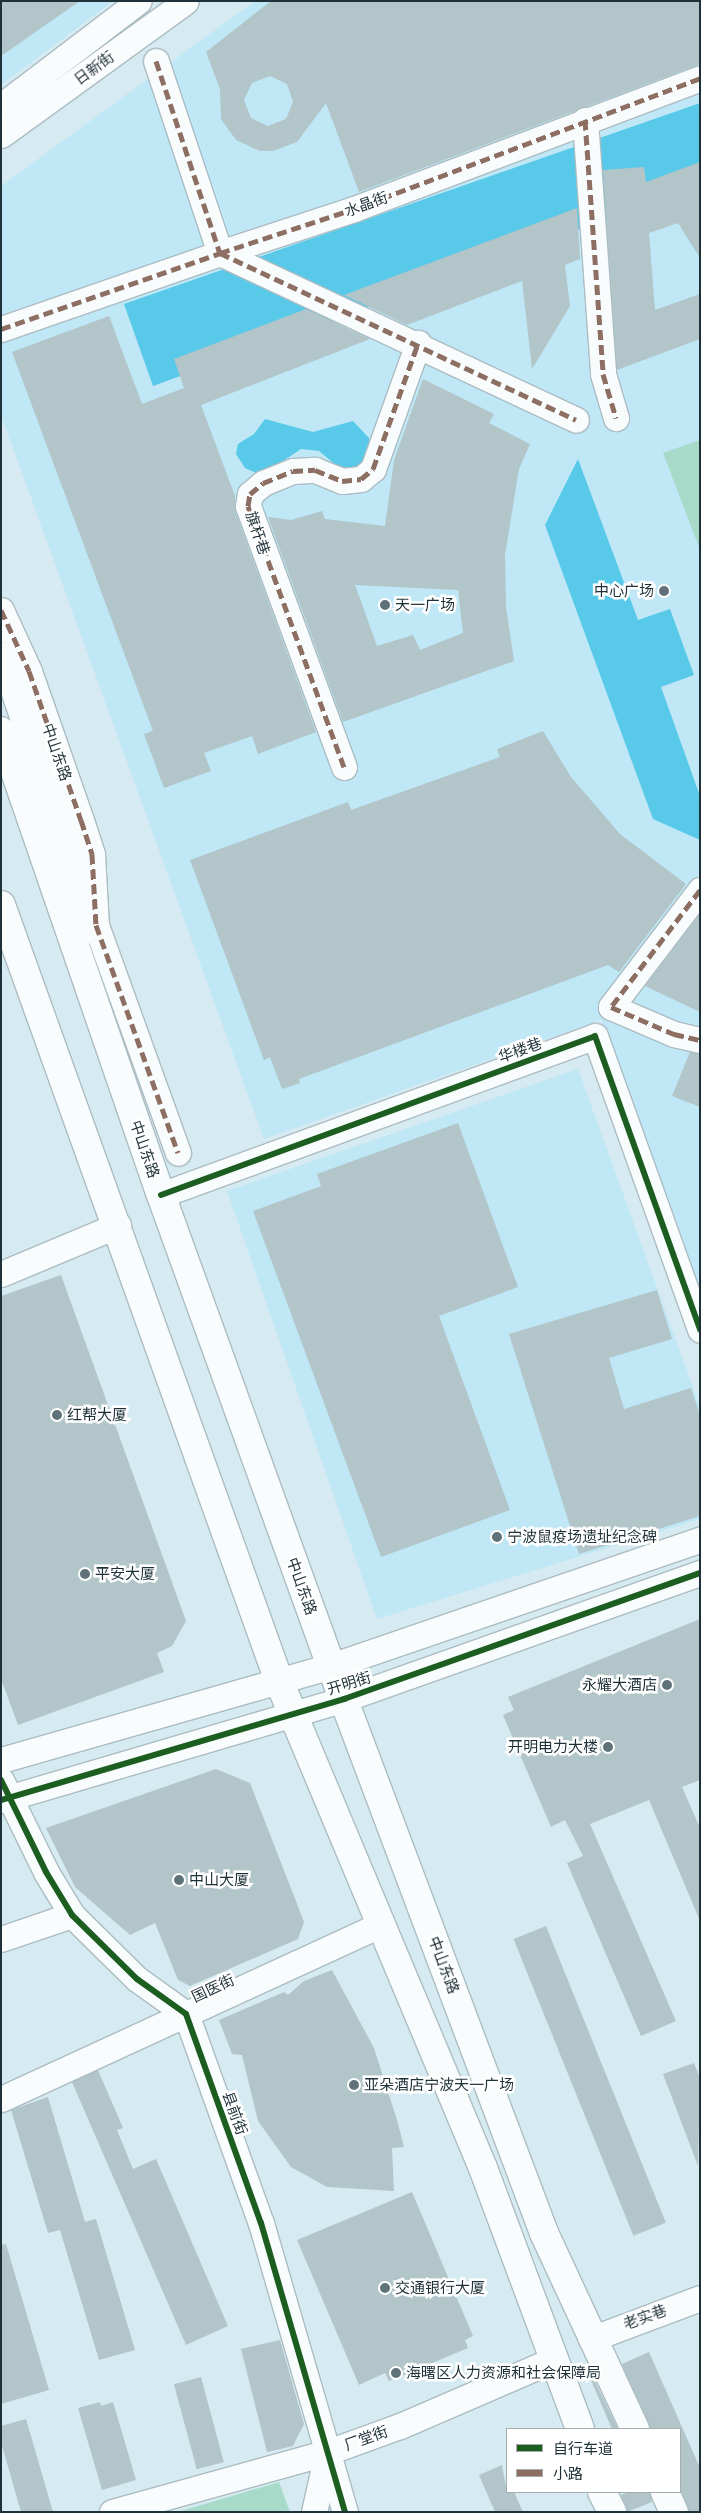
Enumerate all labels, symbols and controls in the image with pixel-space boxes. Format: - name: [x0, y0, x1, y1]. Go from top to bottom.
- street label: 日新街: [71, 47, 117, 89]
- street label: 水晶街: [342, 188, 390, 220]
- street label: 旗杆巷: [242, 509, 274, 557]
- place label: 中心广场: [594, 582, 654, 600]
- marker: 中心广场: [658, 585, 670, 597]
- place label: 天一广场: [395, 596, 455, 614]
- marker: 天一广场: [379, 599, 391, 611]
- street label: 中山东路: [39, 721, 75, 783]
- street label: 华楼巷: [496, 1034, 544, 1066]
- street label: 中山东路: [127, 1118, 163, 1180]
- place label: 红帮大厦: [67, 1406, 127, 1424]
- marker: 红帮大厦: [51, 1409, 63, 1421]
- place label: 宁波鼠疫场遗址纪念碑: [507, 1528, 657, 1546]
- marker: 宁波鼠疫场遗址纪念碑: [491, 1531, 503, 1543]
- street label: 中山东路: [283, 1555, 321, 1617]
- place label: 平安大厦: [95, 1565, 155, 1583]
- marker: 平安大厦: [79, 1568, 91, 1580]
- street label: 开明街: [325, 1668, 373, 1698]
- place label: 永耀大酒店: [582, 1676, 657, 1694]
- marker: 永耀大酒店: [661, 1679, 673, 1691]
- place label: 开明电力大楼: [508, 1738, 598, 1756]
- marker: 开明电力大楼: [602, 1741, 614, 1753]
- place label: 中山大厦: [189, 1871, 249, 1889]
- marker: 中山大厦: [173, 1874, 185, 1886]
- street label: 中山东路: [425, 1934, 463, 1996]
- street label: 国医街: [189, 1970, 237, 2006]
- place label: 亚朵酒店宁波天一广场: [364, 2076, 514, 2094]
- marker: 亚朵酒店宁波天一广场: [348, 2079, 360, 2091]
- street label: 县前街: [219, 2089, 251, 2137]
- place label: 交通银行大厦: [395, 2279, 485, 2297]
- marker: 交通银行大厦: [379, 2282, 391, 2294]
- street label: 老实巷: [621, 2301, 669, 2333]
- place label: 海曙区人力资源和社会保障局: [406, 2364, 601, 2382]
- marker: 海曙区人力资源和社会保障局: [390, 2367, 402, 2379]
- street label: 厂堂街: [342, 2422, 390, 2454]
- legend: [506, 2428, 681, 2493]
- text: 自行车道: [553, 2439, 613, 2458]
- text: 小路: [553, 2464, 583, 2483]

